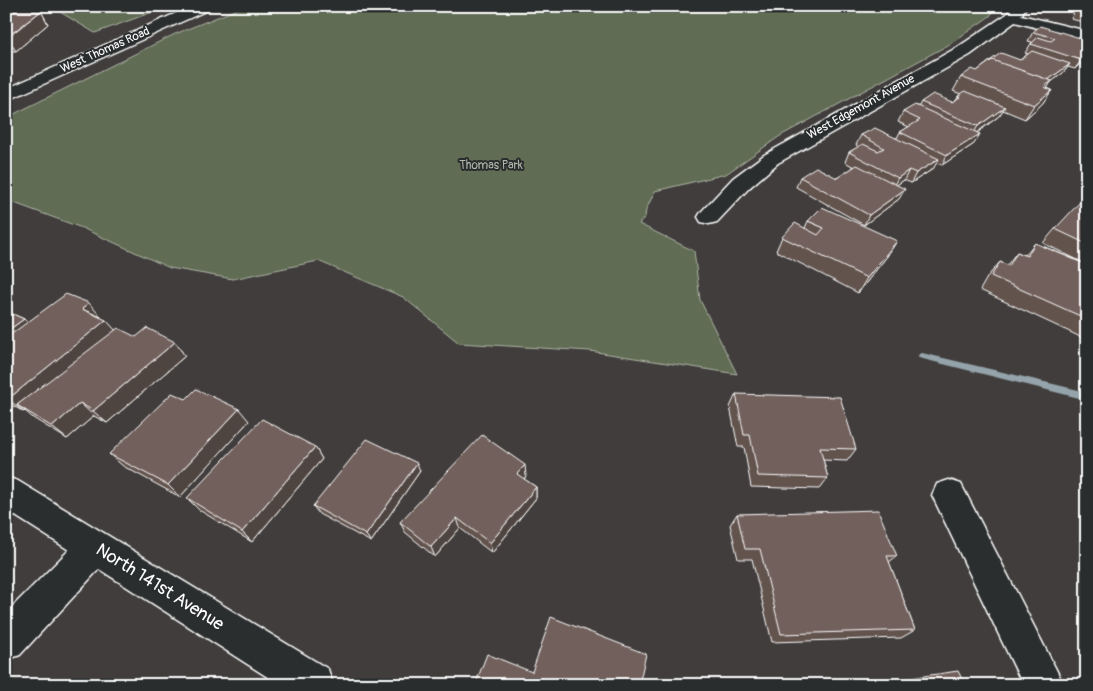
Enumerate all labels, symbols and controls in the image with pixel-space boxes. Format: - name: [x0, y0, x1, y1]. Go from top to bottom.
- street label: West Thomas Road: [58, 23, 152, 76]
- street label: West Edgemont Avenue: [805, 71, 918, 143]
- park label: Thomas Park: [459, 158, 523, 173]
- street label: North 141st Avenue: [92, 538, 228, 636]

